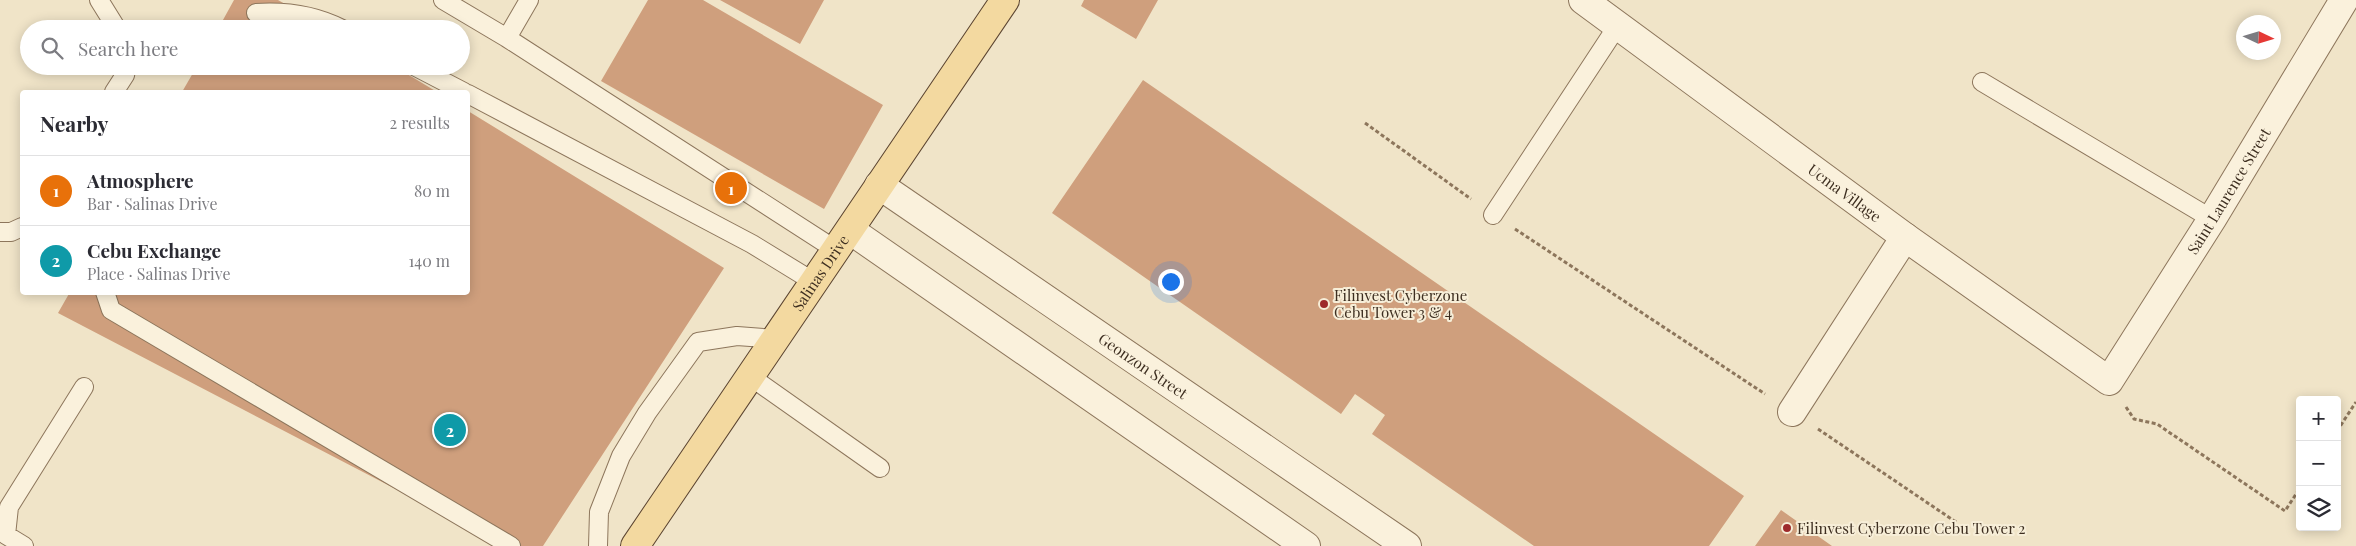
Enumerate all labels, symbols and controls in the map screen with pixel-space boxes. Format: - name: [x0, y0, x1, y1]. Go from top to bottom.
- north arrow: [2236, 15, 2281, 60]
- search box: [20, 20, 470, 75]
- icon: search: [38, 34, 66, 62]
- text: Search here: [78, 35, 178, 61]
- text: Nearby: [40, 109, 109, 137]
- text: 2 results: [390, 112, 450, 133]
- street label: Saint Laurence Street: [2182, 123, 2275, 258]
- street label: Ucma Village: [1804, 159, 1885, 226]
- text: Atmosphere: [87, 167, 194, 193]
- pin: 1: [715, 169, 747, 207]
- text: 1: [53, 180, 59, 201]
- text: 80 m: [414, 180, 450, 201]
- text: Bar · Salinas Drive: [87, 193, 218, 214]
- street label: Salinas Drive: [787, 231, 853, 315]
- text: Cebu Exchange: [87, 237, 221, 263]
- text: 2: [52, 250, 60, 271]
- text: 140 m: [408, 250, 450, 271]
- text: Place · Salinas Drive: [87, 263, 231, 284]
- your location: [1158, 269, 1184, 295]
- place label: Filinvest Cyberzone Cebu Tower 3 & 4: [1334, 285, 1467, 322]
- marker: Filinvest Cyberzone Cebu Tower 3 & 4: [1318, 298, 1330, 310]
- street label: Geonzon Street: [1095, 328, 1192, 404]
- map controls: [2296, 396, 2341, 531]
- button: +: [2296, 396, 2341, 441]
- pin: 2: [434, 411, 466, 449]
- button: −: [2296, 441, 2341, 486]
- button: layers: [2296, 486, 2341, 531]
- place label: Filinvest Cyberzone Cebu Tower 2: [1797, 518, 2025, 538]
- marker: Filinvest Cyberzone Cebu Tower 2: [1781, 522, 1793, 534]

